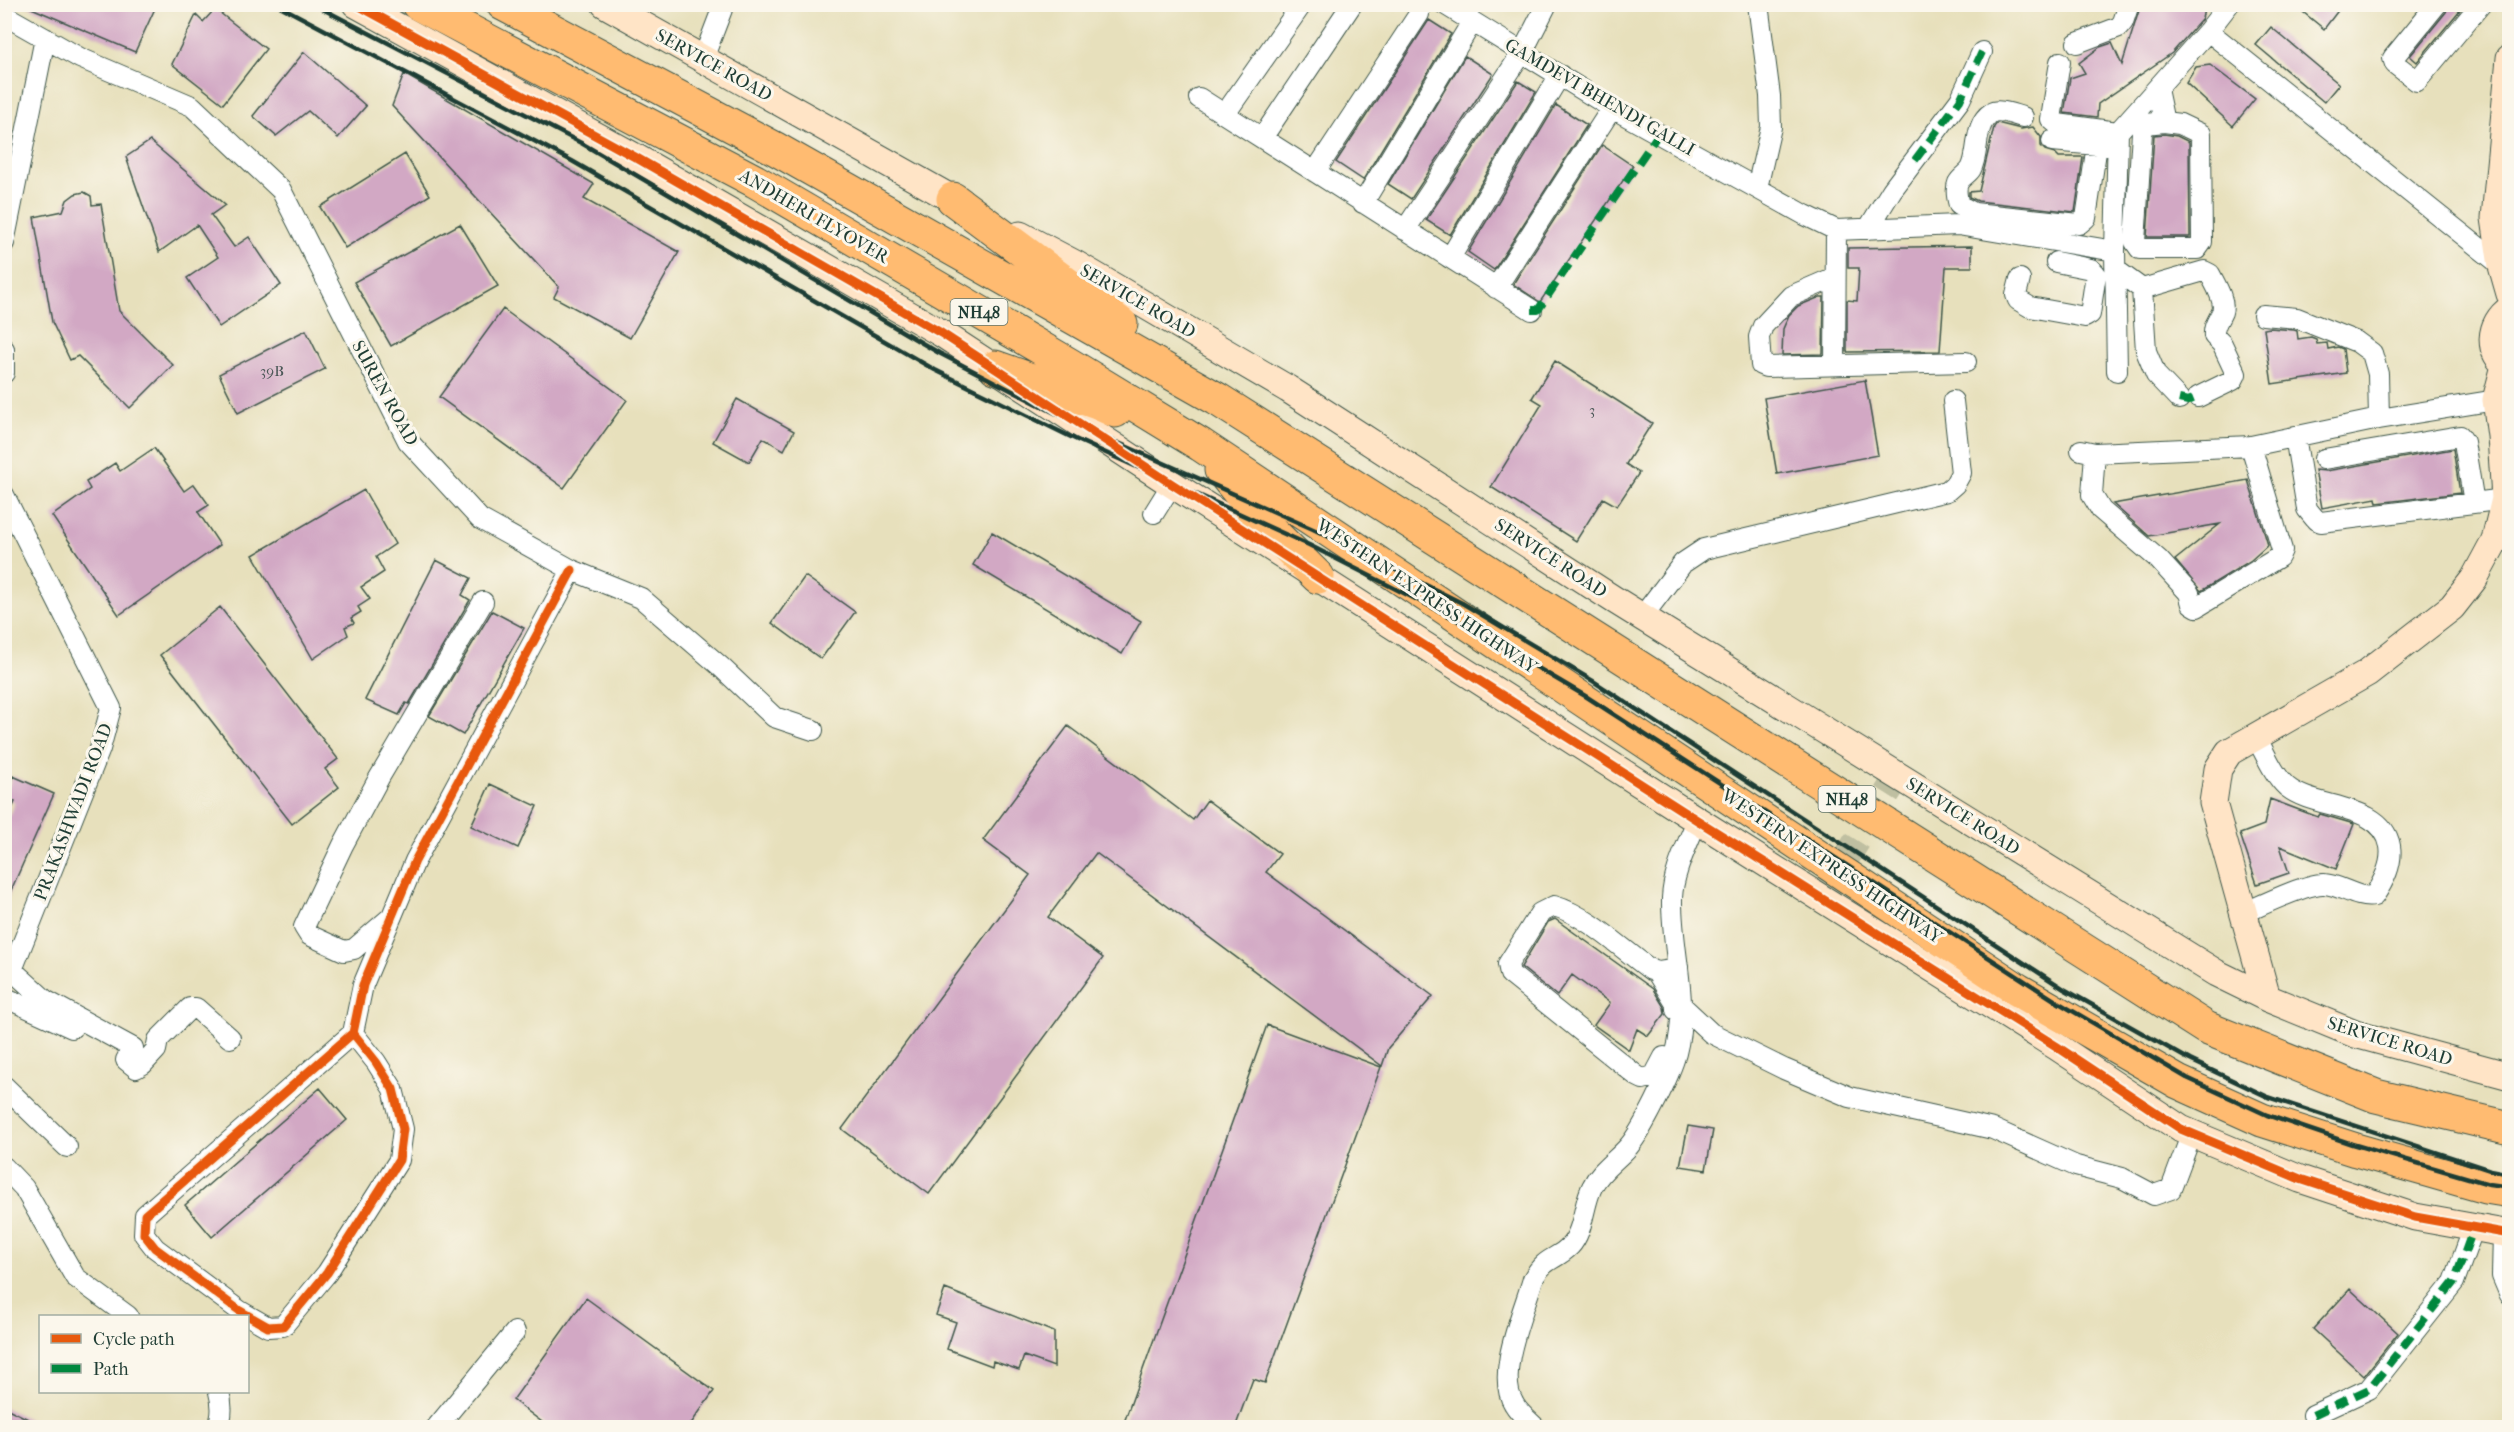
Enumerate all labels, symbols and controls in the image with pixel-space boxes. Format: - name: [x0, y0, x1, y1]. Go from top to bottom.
- street label: SERVICE ROAD: [652, 25, 776, 106]
- street label: GAMDEVI BHENDI GALLI: [1501, 34, 1699, 161]
- street label: ANDHERI FLYOVER: [734, 165, 893, 268]
- street label: SERVICE ROAD: [1076, 260, 1199, 343]
- road number: NH48: [950, 299, 1008, 325]
- street label: SUREN ROAD: [347, 337, 422, 449]
- house number: 39B: [260, 362, 284, 380]
- house number: 3: [1589, 401, 1595, 419]
- street label: WESTERN EXPRESS HIGHWAY: [1311, 514, 1542, 679]
- street label: SERVICE ROAD: [1491, 514, 1611, 603]
- street label: PRAKASHWADI ROAD: [30, 720, 117, 904]
- street label: SERVICE ROAD: [1902, 773, 2023, 860]
- street label: WESTERN EXPRESS HIGHWAY: [1716, 784, 1947, 949]
- road number: NH48: [1818, 786, 1876, 812]
- street label: SERVICE ROAD: [2325, 1012, 2455, 1070]
- legend: [39, 1315, 249, 1393]
- text: Cycle path: [93, 1329, 174, 1350]
- text: Path: [93, 1359, 129, 1380]

